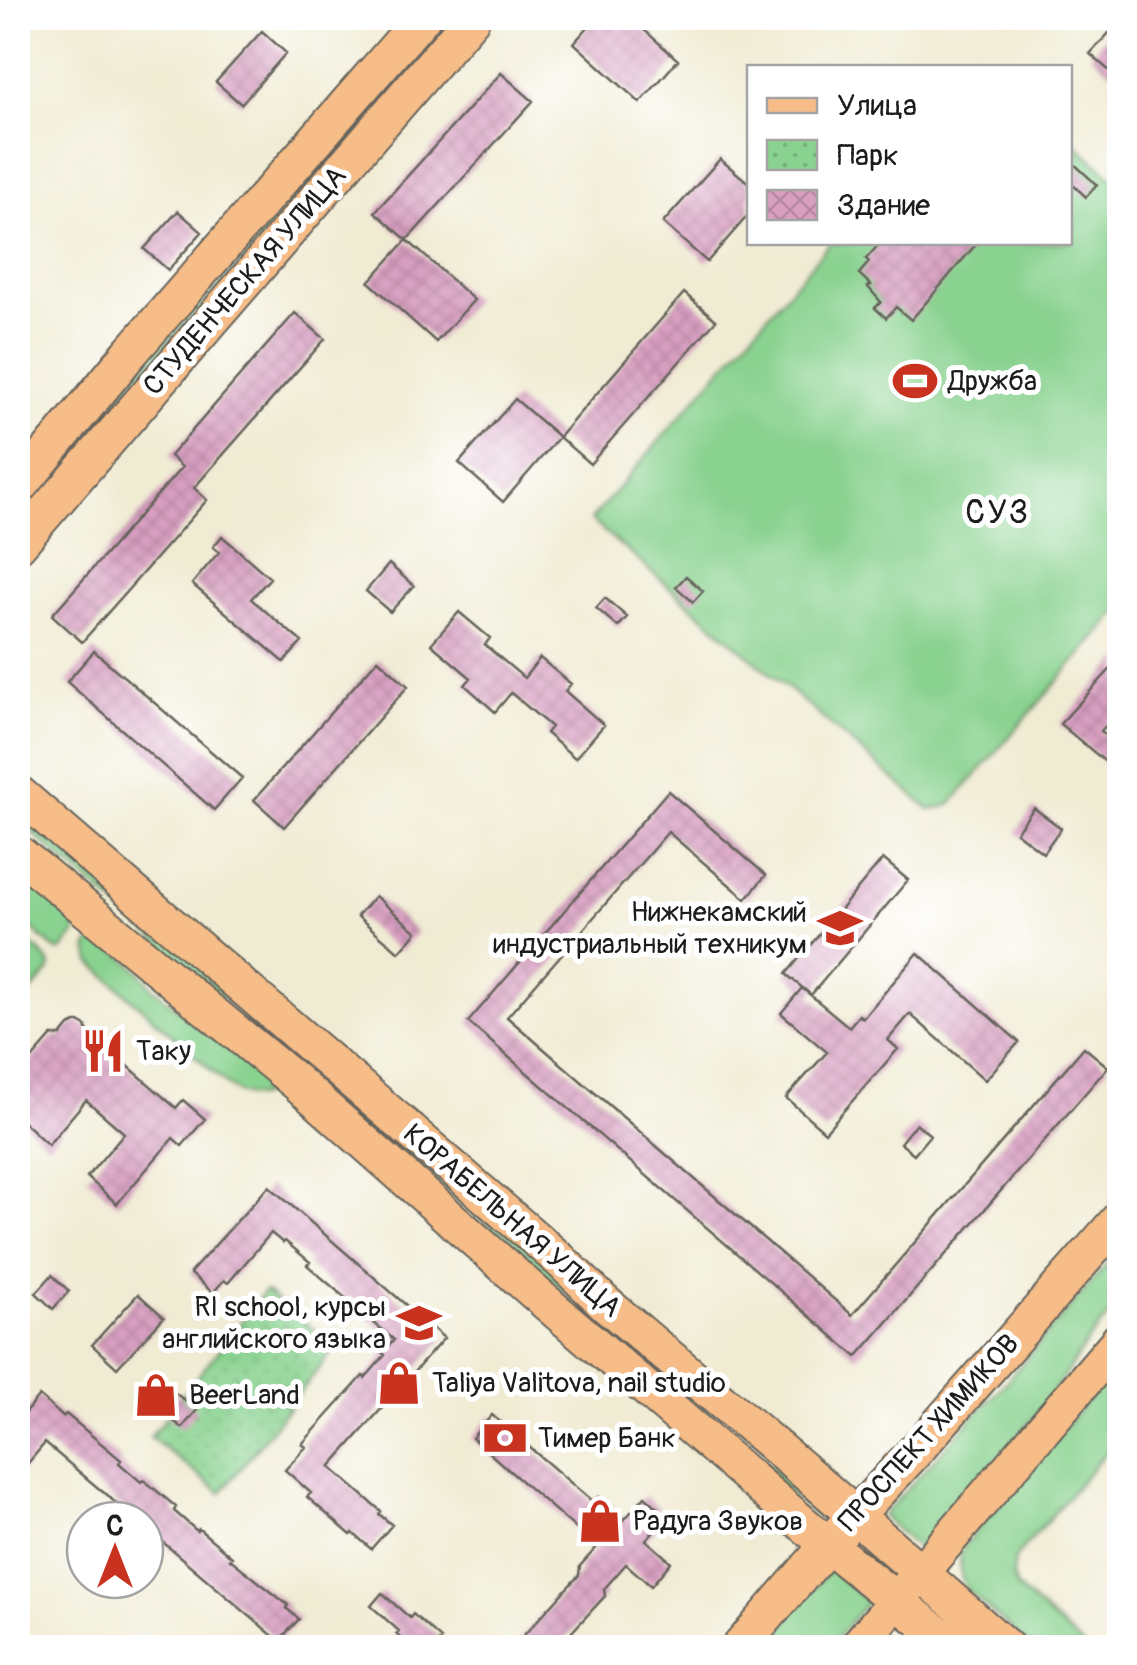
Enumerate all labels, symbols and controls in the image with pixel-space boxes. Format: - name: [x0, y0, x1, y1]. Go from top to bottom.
- legend: [747, 65, 1072, 245]
- text: Улица: [837, 87, 917, 124]
- text: Парк: [837, 137, 899, 174]
- street label: СТУДЕНЧЕСКАЯ УЛИЦА: [136, 159, 354, 403]
- text: Здание: [837, 187, 930, 224]
- sports icon: Дружба: [891, 357, 939, 405]
- place label: Дружба: [947, 364, 1037, 399]
- district label: СУЗ: [965, 493, 1031, 533]
- place label: Нижнекамский индустриальный техникум: [493, 895, 807, 962]
- school or university icon: Нижнекамский индустриальный техникум: [816, 904, 864, 952]
- restaurant icon: Таку: [79, 1027, 127, 1075]
- place label: Таку: [136, 1034, 191, 1069]
- street label: КОРАБЕЛЬНАЯ УЛИЦА: [396, 1117, 628, 1325]
- place label: RI school, курсы английского языка: [162, 1290, 386, 1357]
- school or university icon: RI school, курсы английского языка: [395, 1299, 443, 1347]
- street label: ПРОСПЕКТ ХИМИКОВ: [831, 1327, 1027, 1539]
- shop icon: Taliya Valitova, nail studio: [375, 1359, 423, 1407]
- place label: Taliya Valitova, nail studio: [432, 1366, 726, 1401]
- shop icon: BeerLand: [132, 1371, 180, 1419]
- place label: BeerLand: [189, 1378, 300, 1413]
- bank icon: Тимер Банк: [481, 1414, 529, 1462]
- place label: Тимер Банк: [538, 1421, 676, 1456]
- shop icon: Радуга Звуков: [576, 1497, 624, 1545]
- north arrow: [65, 1500, 165, 1600]
- place label: Радуга Звуков: [633, 1504, 803, 1539]
- text: С: [106, 1509, 124, 1544]

